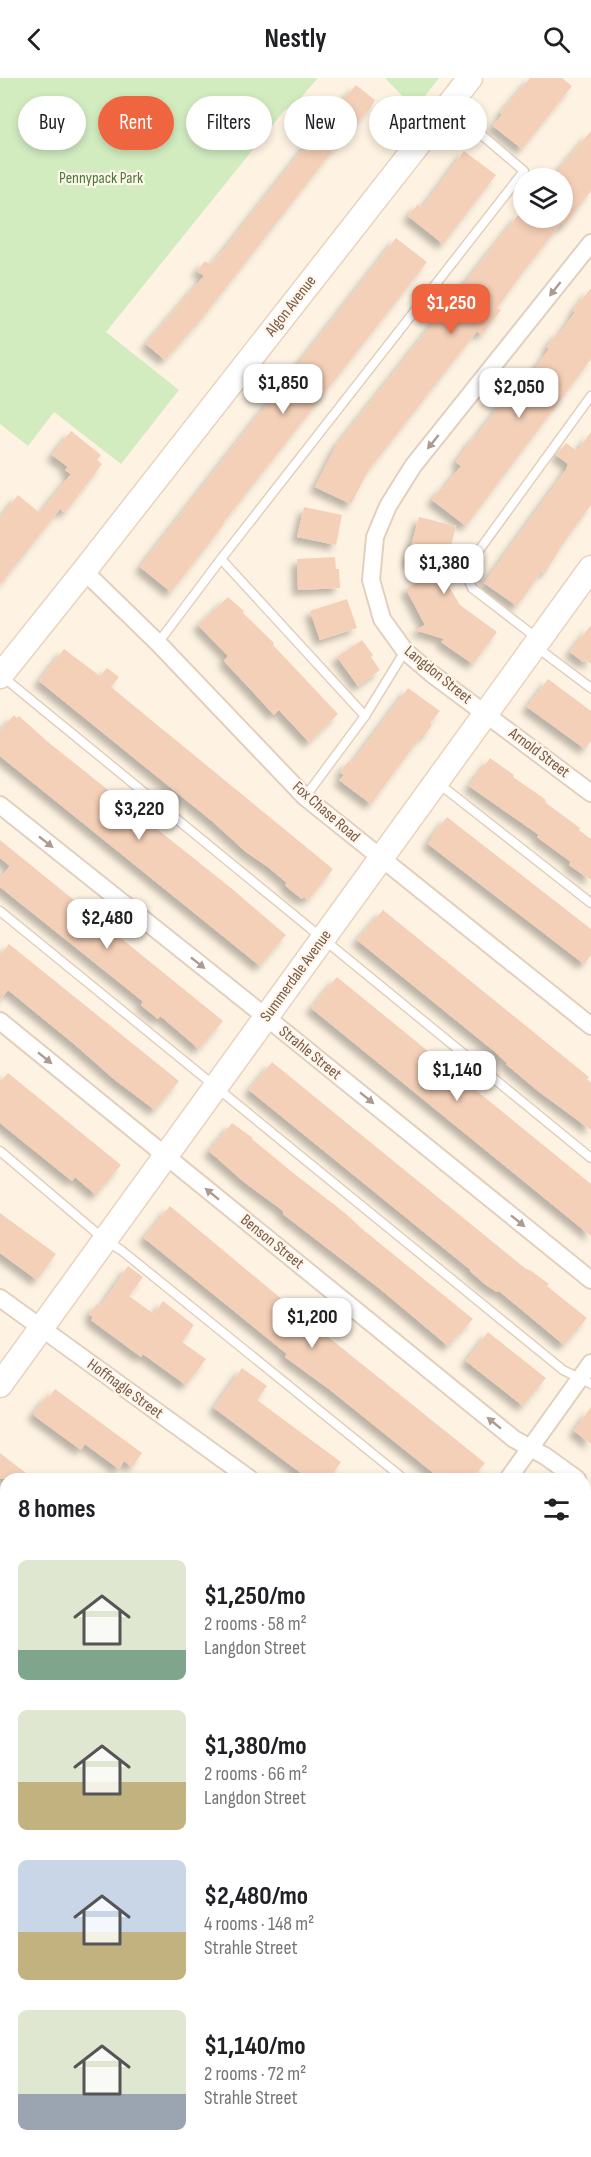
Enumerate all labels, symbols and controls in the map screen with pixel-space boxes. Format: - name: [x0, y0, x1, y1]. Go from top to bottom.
- icon: back: [18, 23, 51, 56]
- text: Nestly: [265, 23, 326, 55]
- icon: search: [540, 23, 573, 56]
- chip: Buy: [18, 96, 86, 150]
- chip: Rent: [98, 96, 174, 150]
- chip: Filters: [186, 96, 272, 150]
- chip: New: [284, 96, 357, 150]
- chip: Apartment: [369, 96, 487, 150]
- map controls: [513, 168, 573, 228]
- button: layers: [513, 168, 573, 228]
- park label: Pennypack Park: [59, 169, 143, 188]
- street label: Algon Avenue: [261, 272, 321, 341]
- one-way arrow: [549, 282, 561, 297]
- pin: $1,250: [402, 284, 500, 335]
- text: $1,250: [426, 291, 476, 315]
- pin: $1,850: [234, 364, 332, 415]
- pin: $2,050: [470, 368, 568, 419]
- text: $1,850: [257, 371, 309, 395]
- text: $2,050: [493, 375, 545, 399]
- one-way arrow: [427, 434, 440, 449]
- pin: $1,380: [395, 544, 493, 595]
- text: $1,380: [419, 551, 470, 575]
- street label: Langdon Street: [400, 642, 476, 708]
- street label: Arnold Street: [504, 723, 573, 782]
- street label: Fox Chase Road: [288, 778, 364, 846]
- pin: $3,220: [90, 790, 188, 841]
- text: $3,220: [114, 797, 164, 821]
- one-way arrow: [38, 835, 54, 848]
- pin: $2,480: [58, 899, 156, 950]
- text: $2,480: [81, 906, 133, 930]
- street label: Summerdale Avenue: [256, 926, 336, 1026]
- one-way arrow: [191, 957, 206, 969]
- street label: Strahle Street: [275, 1022, 345, 1084]
- pin: $1,140: [408, 1051, 506, 1102]
- one-way arrow: [38, 1052, 53, 1064]
- text: $1,140: [432, 1058, 482, 1082]
- one-way arrow: [359, 1092, 375, 1105]
- one-way arrow: [205, 1188, 220, 1201]
- street label: Benson Street: [237, 1211, 308, 1273]
- one-way arrow: [510, 1215, 526, 1228]
- pin: $1,200: [263, 1298, 361, 1349]
- text: $1,200: [287, 1305, 337, 1329]
- street label: Hoffnagle Street: [83, 1355, 167, 1423]
- one-way arrow: [487, 1417, 502, 1429]
- icon: filters: [540, 1493, 573, 1526]
- text: 8 homes: [18, 1494, 96, 1525]
- text: $1,250/mo: [204, 1581, 306, 1612]
- icon: home: [66, 1584, 138, 1656]
- text: 2 rooms · 58 m²: [204, 1612, 307, 1636]
- text: Langdon Street: [204, 1636, 306, 1660]
- text: $1,380/mo: [204, 1731, 307, 1762]
- icon: home: [66, 1734, 138, 1806]
- text: 2 rooms · 66 m²: [204, 1762, 308, 1786]
- text: Langdon Street: [204, 1786, 306, 1810]
- text: $2,480/mo: [204, 1881, 308, 1912]
- icon: home: [66, 1884, 138, 1956]
- text: 4 rooms · 148 m²: [204, 1912, 314, 1936]
- text: Strahle Street: [204, 1936, 297, 1960]
- text: $1,140/mo: [204, 2031, 305, 2062]
- icon: home: [66, 2034, 138, 2106]
- text: 2 rooms · 72 m²: [204, 2062, 306, 2086]
- text: Strahle Street: [204, 2086, 297, 2110]

